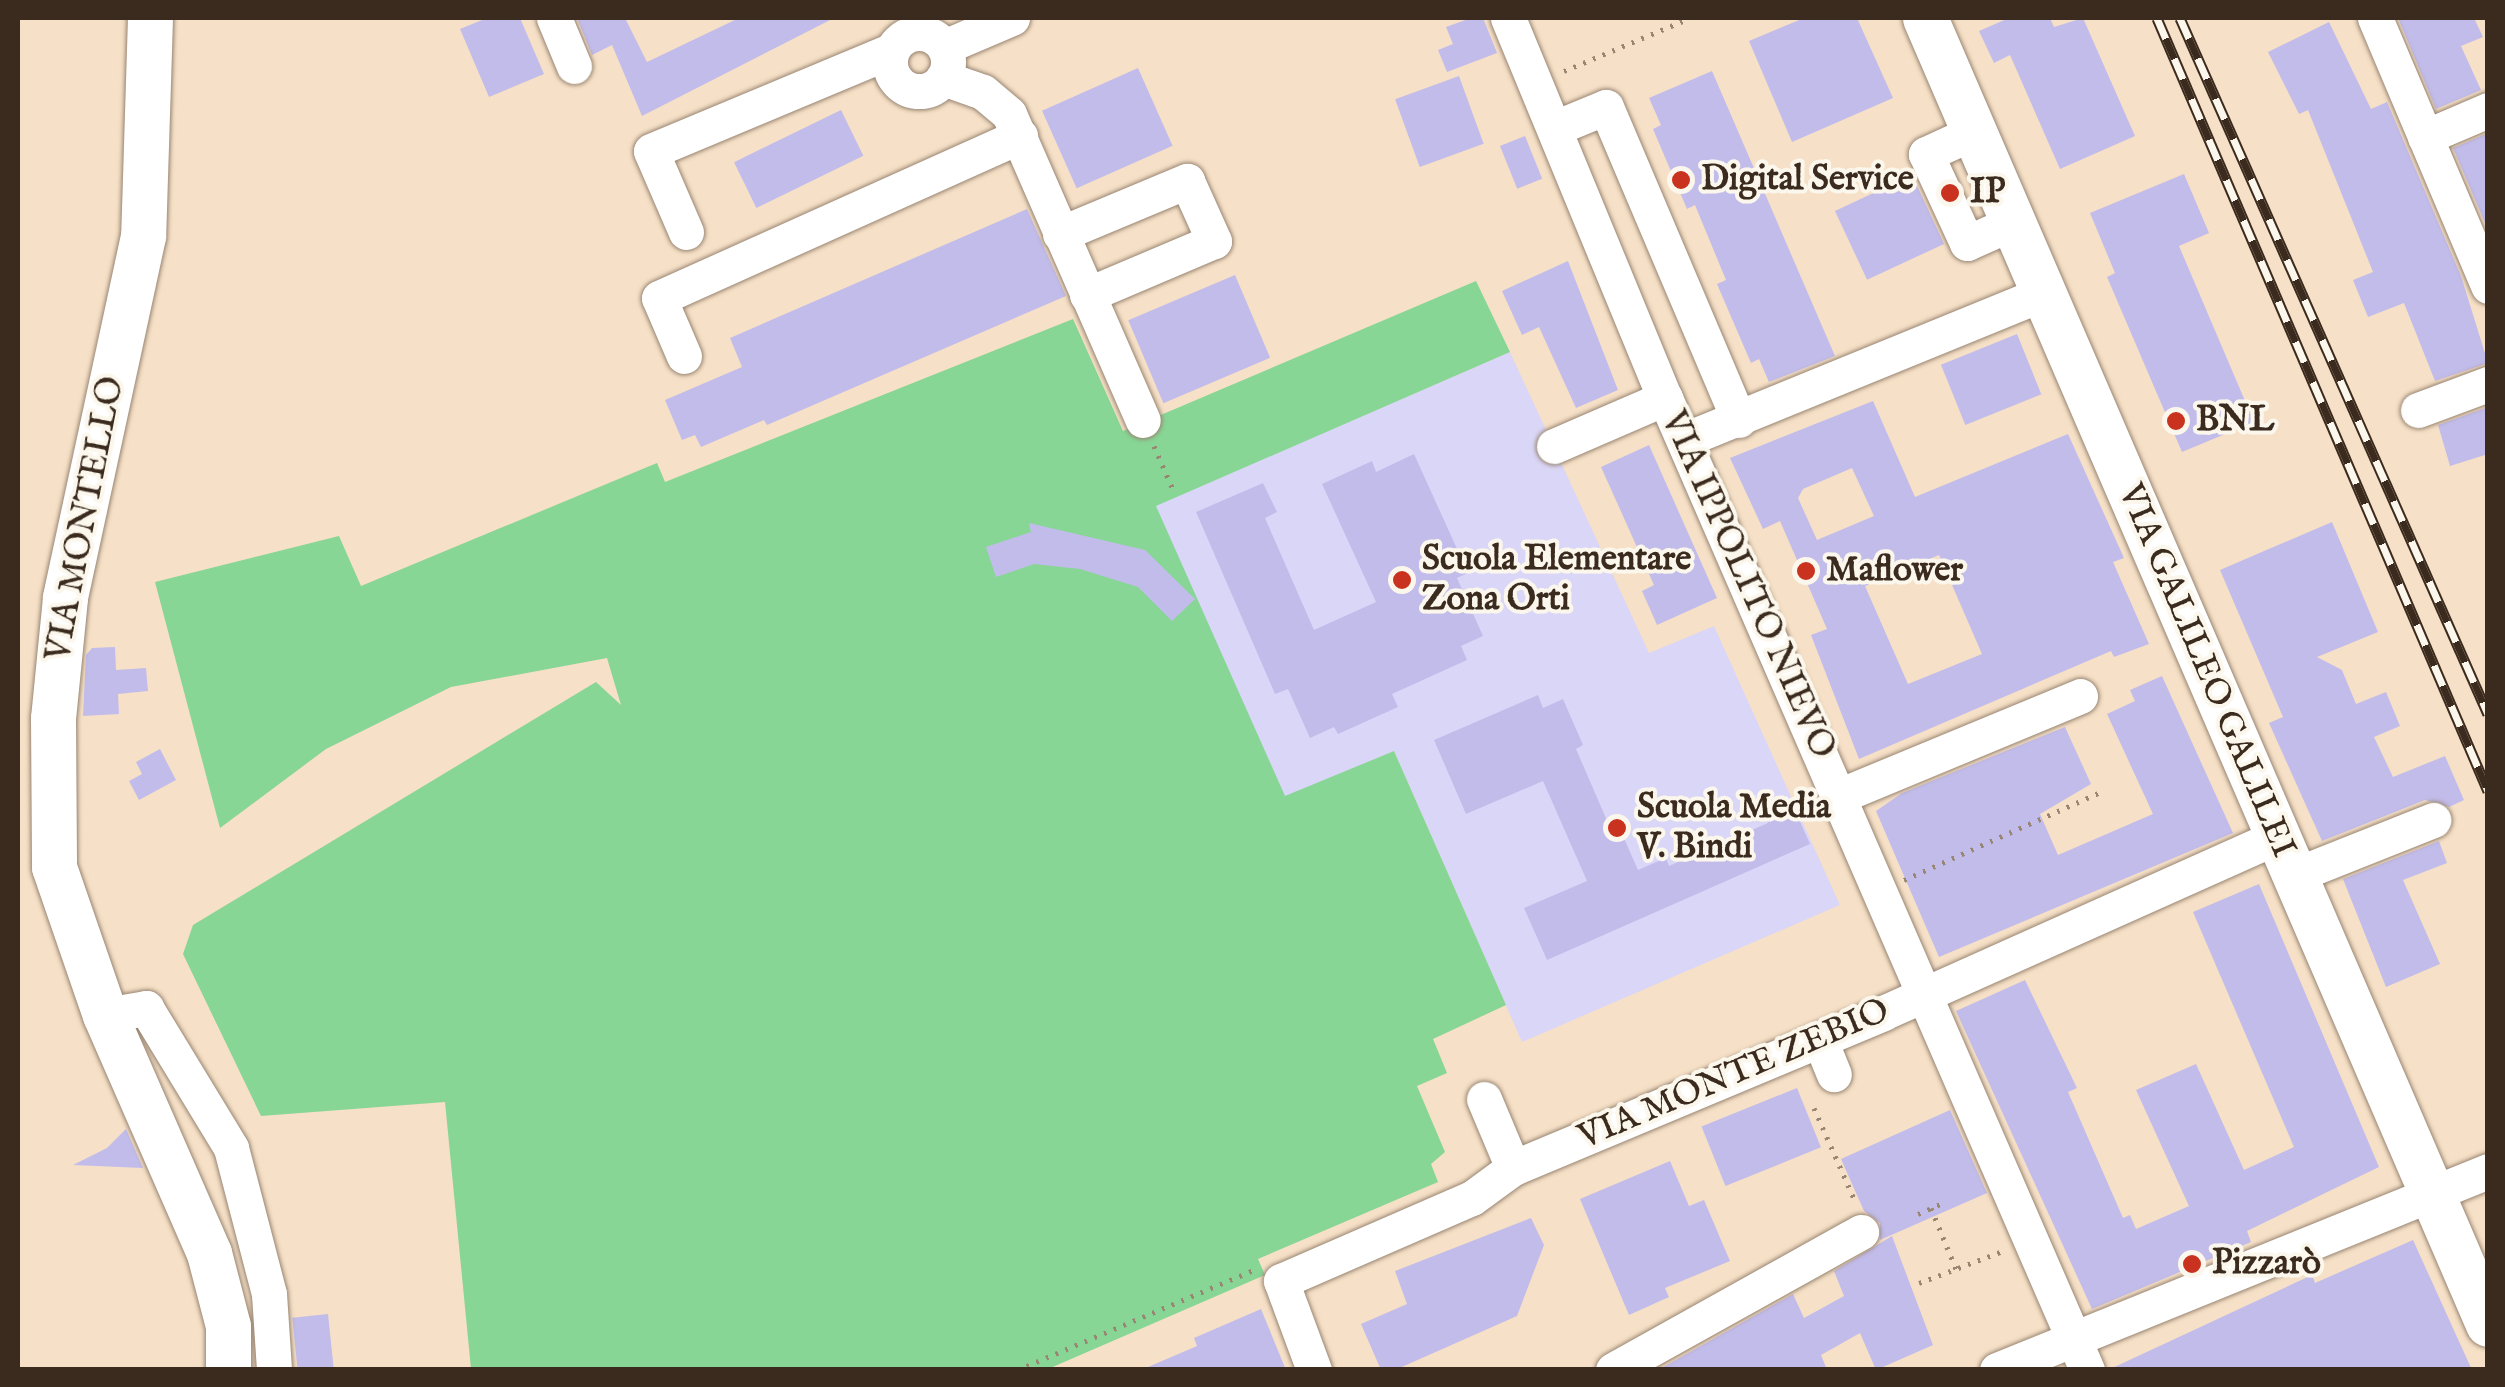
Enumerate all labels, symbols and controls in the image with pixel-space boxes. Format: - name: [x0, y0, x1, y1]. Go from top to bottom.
- place label: Digital Service: [1701, 159, 1914, 201]
- marker: Digital Service: [1670, 169, 1692, 191]
- place label: IP: [1970, 172, 2005, 214]
- marker: IP: [1939, 182, 1961, 204]
- street label: VIA MONTELLO: [38, 373, 134, 665]
- place label: BNL: [2196, 400, 2274, 442]
- street label: VIA IPPOLITO NIEVO: [1651, 405, 1843, 765]
- marker: BNL: [2165, 410, 2187, 432]
- street label: VIA GALILEO GALILEI: [2108, 478, 2304, 864]
- place label: Scuola Elementare Zona Orti: [1422, 539, 1691, 621]
- place label: Maflower: [1826, 550, 1963, 592]
- marker: Maflower: [1795, 560, 1817, 582]
- marker: Scuola Elementare Zona Orti: [1391, 569, 1413, 591]
- place label: Scuola Media V. Bindi: [1637, 787, 1831, 869]
- marker: Scuola Media V. Bindi: [1606, 817, 1628, 839]
- street label: VIA MONTE ZEBIO: [1572, 991, 1896, 1159]
- place label: Pizzarò: [2212, 1243, 2321, 1285]
- marker: Pizzarò: [2181, 1253, 2203, 1275]

